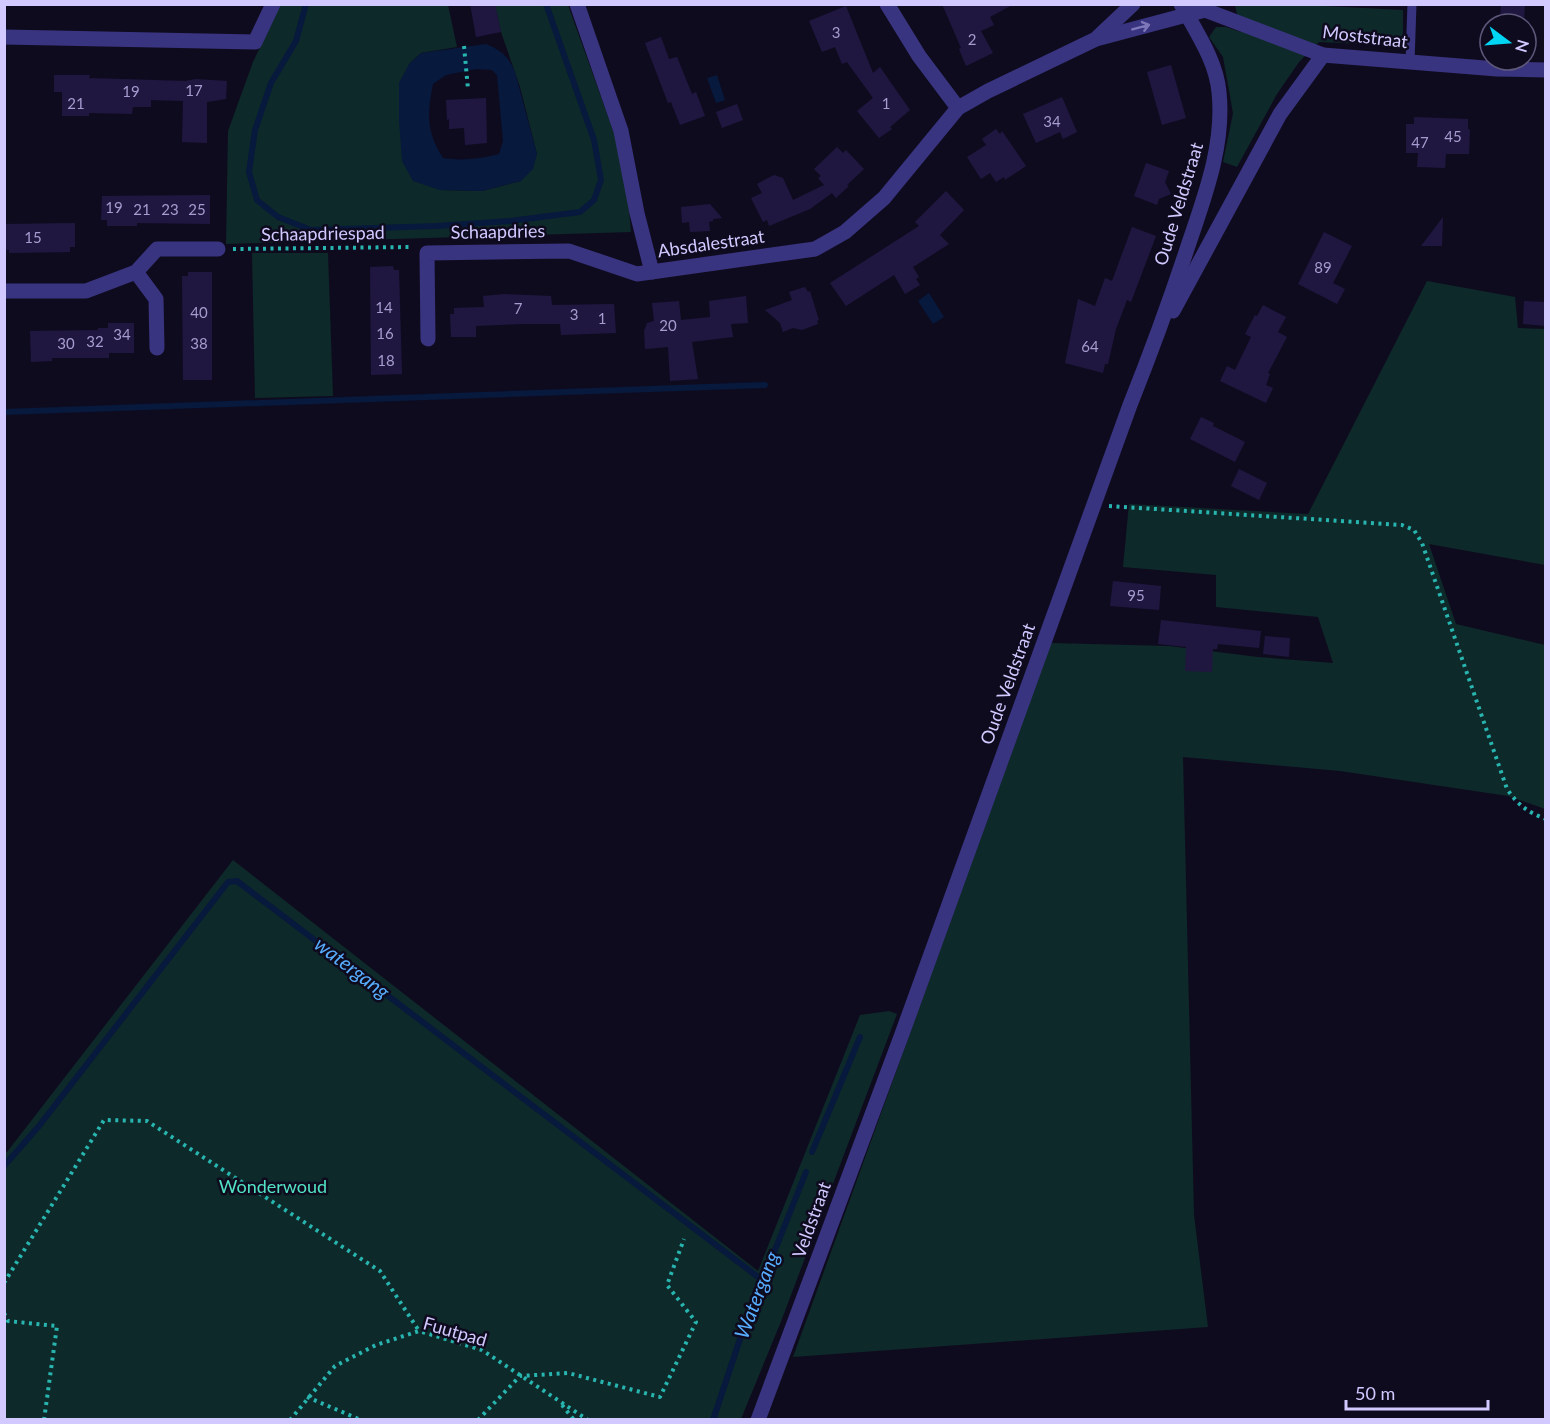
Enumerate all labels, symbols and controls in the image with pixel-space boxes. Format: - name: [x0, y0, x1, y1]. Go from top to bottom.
- north arrow: [1478, 12, 1538, 72]
- one-way arrow: [1132, 20, 1151, 32]
- street label: Moststraat: [1321, 20, 1410, 52]
- house number: 3: [832, 23, 840, 41]
- house number: 2: [968, 30, 976, 48]
- text: N: [1512, 38, 1534, 55]
- house number: 17: [185, 81, 203, 99]
- house number: 19: [122, 82, 140, 100]
- house number: 21: [67, 94, 85, 112]
- house number: 1: [882, 94, 890, 112]
- house number: 34: [1043, 112, 1061, 130]
- house number: 45: [1444, 127, 1462, 145]
- house number: 47: [1411, 133, 1429, 151]
- street label: Oude Veldstraat: [1149, 139, 1207, 268]
- house number: 19: [105, 198, 123, 216]
- house number: 21: [133, 200, 151, 218]
- house number: 23: [161, 200, 179, 218]
- house number: 25: [188, 200, 206, 218]
- street label: Schaapdries: [451, 219, 546, 243]
- street label: Schaapdriespad: [261, 221, 385, 245]
- street label: Absdalestraat: [656, 225, 766, 261]
- house number: 15: [24, 228, 42, 246]
- house number: 89: [1314, 258, 1332, 276]
- house number: 14: [375, 298, 393, 316]
- house number: 7: [514, 299, 523, 317]
- house number: 40: [190, 303, 208, 321]
- house number: 3: [570, 305, 578, 323]
- house number: 1: [598, 309, 606, 327]
- house number: 20: [659, 316, 677, 334]
- house number: 16: [376, 324, 394, 342]
- house number: 34: [113, 325, 131, 343]
- house number: 32: [86, 332, 104, 350]
- house number: 30: [57, 334, 75, 352]
- house number: 38: [190, 334, 208, 352]
- house number: 64: [1081, 337, 1099, 355]
- house number: 18: [377, 351, 395, 369]
- house number: 95: [1127, 586, 1145, 604]
- street label: Oude Veldstraat: [975, 620, 1039, 747]
- water label: watergang: [310, 931, 395, 1003]
- park label: Wonderwoud: [219, 1175, 327, 1197]
- street label: Veldstraat: [787, 1178, 835, 1261]
- water label: Watergang: [729, 1247, 784, 1342]
- street label: Fuutpad: [421, 1311, 490, 1351]
- scale bar: [1346, 1373, 1488, 1411]
- text: 50 m: [1355, 1382, 1395, 1404]

